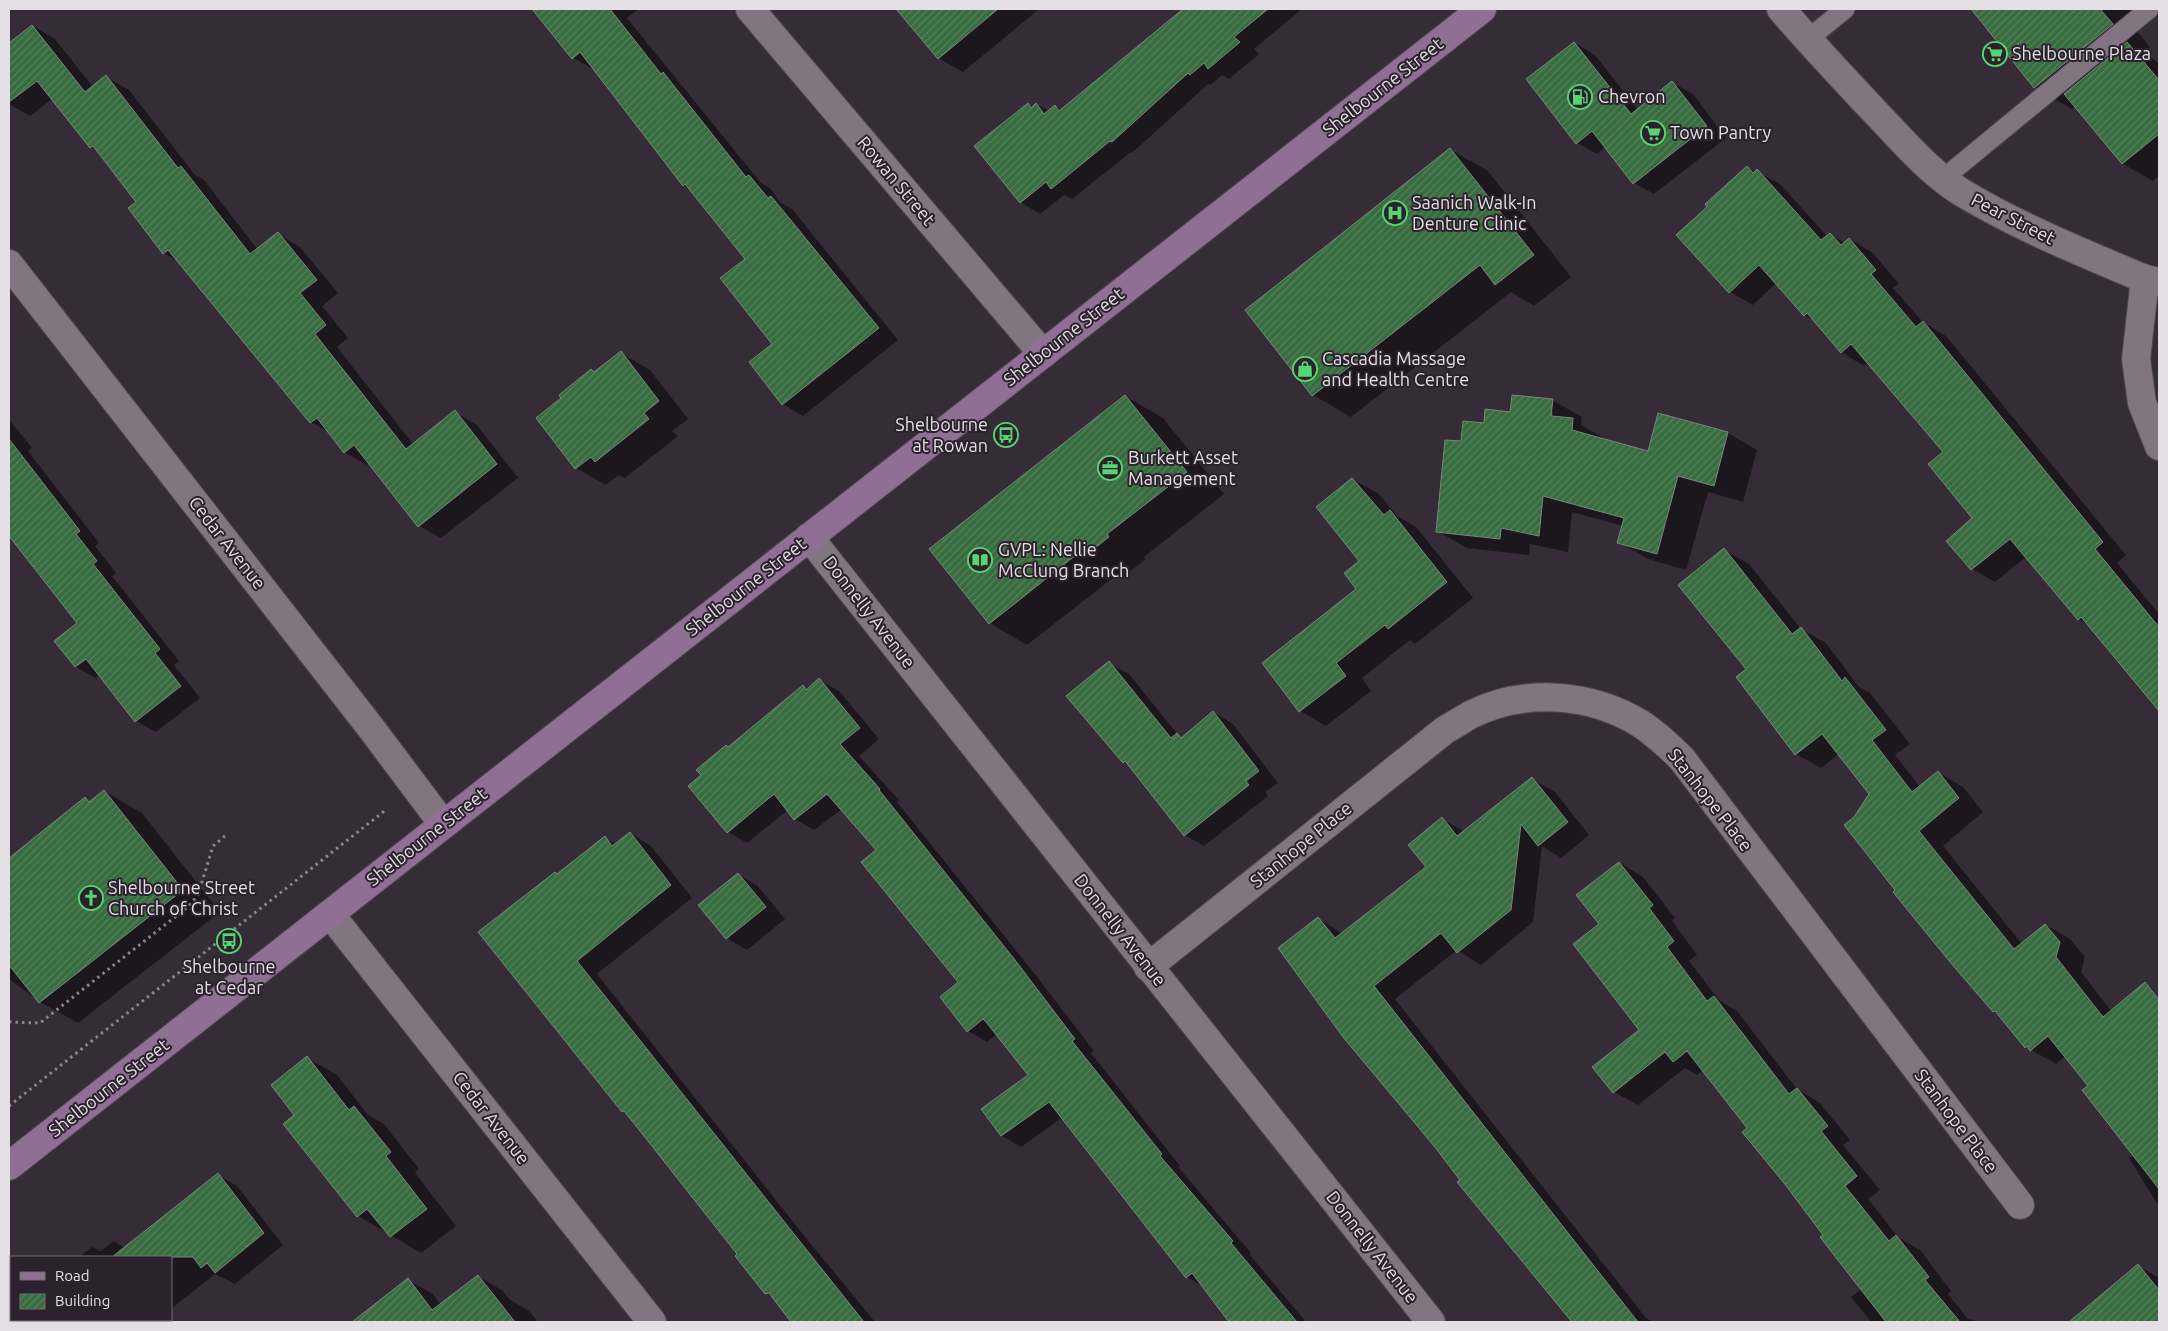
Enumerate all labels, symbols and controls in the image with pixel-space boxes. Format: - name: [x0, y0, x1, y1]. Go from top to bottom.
- street label: Shelbourne Street: [1318, 33, 1447, 139]
- supermarket icon: Shelbourne Plaza: [1982, 41, 2008, 67]
- place label: Shelbourne Plaza: [2012, 43, 2151, 63]
- fuel station icon: Chevron: [1567, 84, 1593, 110]
- place label: Chevron: [1598, 86, 1666, 106]
- supermarket icon: Town Pantry: [1640, 120, 1666, 146]
- place label: Town Pantry: [1670, 122, 1771, 142]
- street label: Rowan Street: [854, 132, 940, 229]
- street label: Pear Street: [1968, 189, 2058, 248]
- place label: Saanich Walk-In Denture Clinic: [1412, 192, 1536, 233]
- hospital icon: Saanich Walk-In Denture Clinic: [1382, 200, 1408, 226]
- street label: Shelbourne Street: [999, 283, 1128, 389]
- place label: Cascadia Massage and Health Centre: [1322, 348, 1469, 389]
- shop icon: Cascadia Massage and Health Centre: [1292, 356, 1318, 382]
- place label: Shelbourne at Rowan: [895, 414, 988, 455]
- bus stop icon: Shelbourne at Rowan: [993, 422, 1019, 448]
- place label: Burkett Asset Management: [1128, 447, 1238, 488]
- office icon: Burkett Asset Management: [1097, 455, 1123, 481]
- street label: Cedar Avenue: [185, 492, 270, 593]
- street label: Shelbourne Street: [681, 533, 810, 639]
- place label: GVPL: Nellie McClung Branch: [998, 539, 1129, 580]
- library icon: GVPL: Nellie McClung Branch: [967, 547, 993, 573]
- street label: Donnelly Avenue: [820, 551, 920, 671]
- street label: Stanhope Place: [1665, 744, 1757, 855]
- street label: Shelbourne Street: [362, 783, 491, 889]
- street label: Stanhope Place: [1246, 797, 1355, 891]
- street label: Donnelly Avenue: [1071, 869, 1171, 989]
- place label: Shelbourne Street Church of Christ: [108, 877, 255, 918]
- church icon: Shelbourne Street Church of Christ: [78, 885, 104, 911]
- bus stop icon: Shelbourne at Cedar: [216, 928, 242, 954]
- place label: Shelbourne at Cedar: [183, 956, 275, 997]
- street label: Shelbourne Street: [44, 1034, 173, 1140]
- street label: Stanhope Place: [1911, 1065, 2002, 1176]
- street label: Cedar Avenue: [449, 1067, 534, 1168]
- street label: Donnelly Avenue: [1323, 1186, 1423, 1306]
- legend: [10, 1256, 172, 1321]
- text: Road: [55, 1267, 90, 1284]
- text: Building: [55, 1292, 110, 1309]

